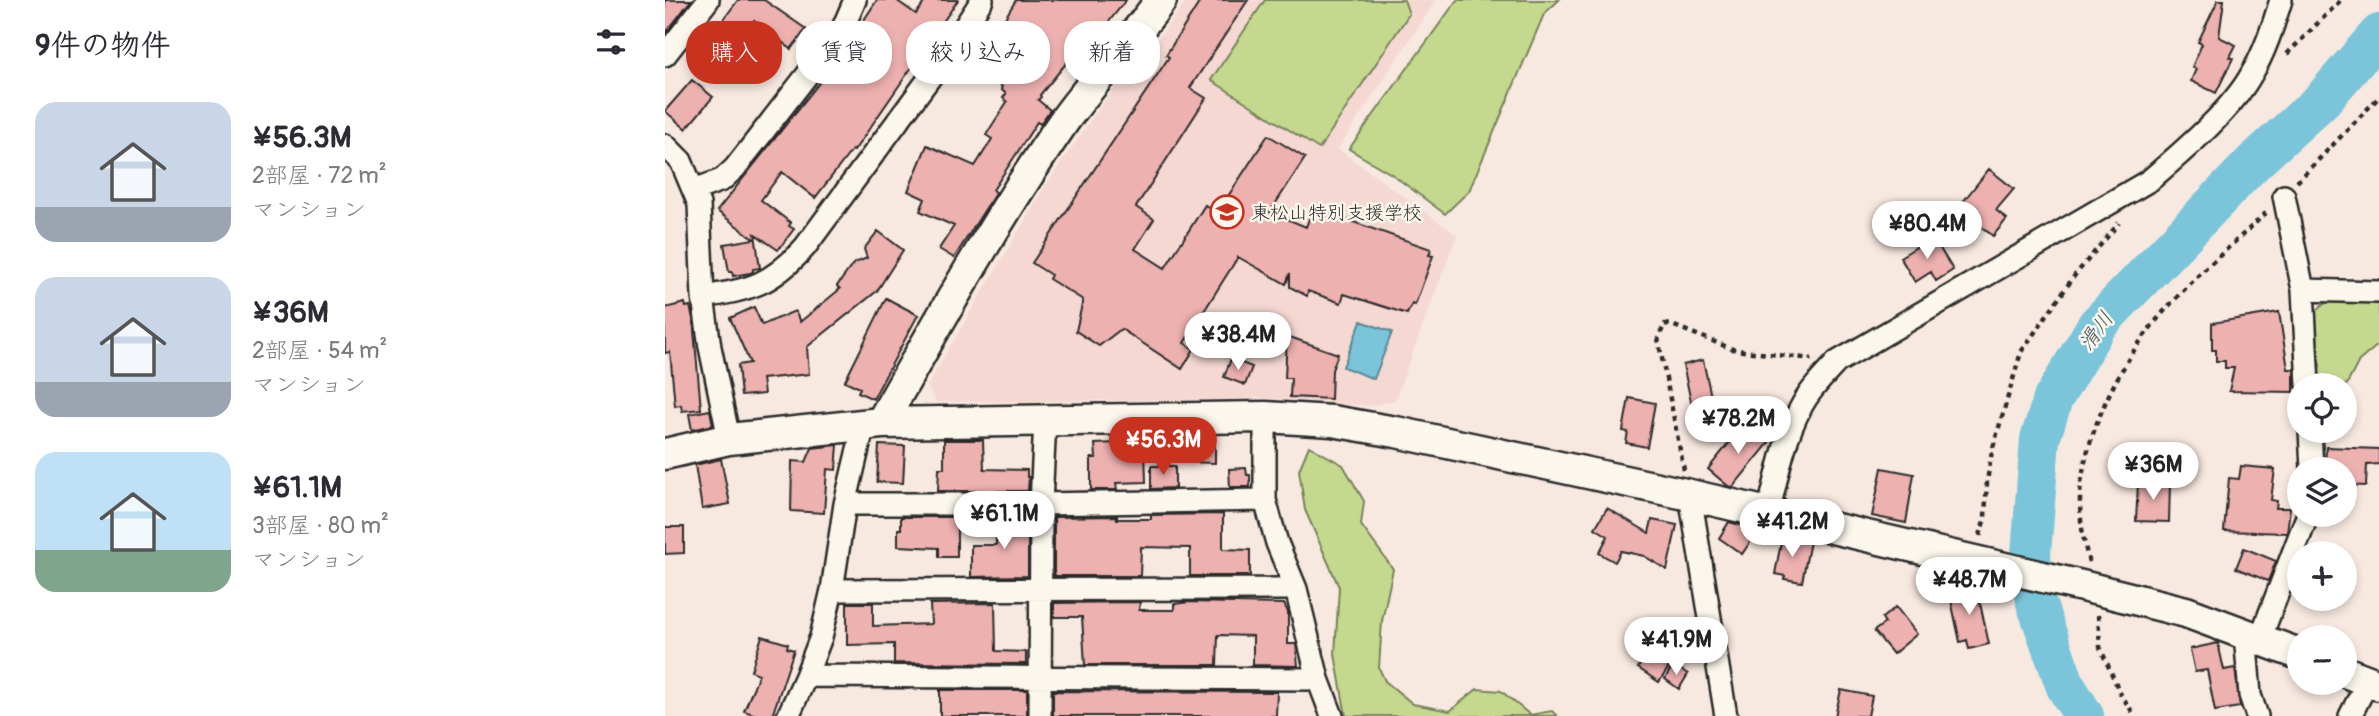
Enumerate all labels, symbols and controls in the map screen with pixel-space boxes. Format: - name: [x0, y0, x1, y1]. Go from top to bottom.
- chip: 購入: [686, 21, 782, 84]
- chip: 賃貸: [796, 21, 892, 84]
- chip: 絞り込み: [906, 21, 1050, 84]
- chip: 新着: [1064, 21, 1160, 84]
- icon: filters: [592, 23, 630, 61]
- text: 9件の物件: [35, 27, 170, 64]
- text: ¥56.3M: [252, 119, 351, 156]
- icon: home: [91, 130, 175, 214]
- text: 2部屋 · 72 m²: [252, 161, 387, 190]
- school or university icon: 東松山特別支援学校: [1208, 193, 1246, 231]
- text: マンション: [252, 195, 366, 224]
- place label: 東松山特別支援学校: [1251, 201, 1422, 225]
- pin: ¥80.4M: [1870, 202, 1984, 261]
- text: ¥80.4M: [1888, 209, 1966, 238]
- text: ¥36M: [252, 294, 329, 331]
- icon: home: [91, 305, 175, 389]
- water label: 滑川: [2073, 306, 2120, 356]
- pin: ¥38.4M: [1181, 312, 1295, 372]
- text: ¥38.4M: [1200, 320, 1276, 349]
- text: 2部屋 · 54 m²: [252, 336, 387, 365]
- text: マンション: [252, 370, 366, 399]
- map controls: [2287, 373, 2357, 695]
- button: locate: [2287, 373, 2357, 443]
- pin: ¥78.2M: [1681, 396, 1795, 456]
- text: ¥78.2M: [1701, 404, 1775, 433]
- pin: ¥56.3M: [1106, 418, 1220, 477]
- text: ¥56.3M: [1125, 425, 1201, 454]
- pin: ¥36M: [2112, 442, 2194, 502]
- text: ¥36M: [2124, 450, 2182, 479]
- button: layers: [2287, 457, 2357, 527]
- text: ¥61.1M: [252, 469, 342, 506]
- icon: home: [91, 480, 175, 564]
- pin: ¥61.1M: [947, 491, 1061, 551]
- text: ¥61.1M: [970, 499, 1038, 528]
- pin: ¥41.2M: [1735, 500, 1849, 559]
- text: ¥41.2M: [1756, 507, 1828, 536]
- text: 3部屋 · 80 m²: [252, 511, 389, 540]
- button: +: [2287, 541, 2357, 611]
- text: マンション: [252, 545, 366, 574]
- pin: ¥48.7M: [1912, 558, 2026, 617]
- text: ¥48.7M: [1932, 565, 2006, 594]
- pin: ¥41.9M: [1619, 618, 1733, 677]
- text: ¥41.9M: [1640, 625, 1712, 654]
- button: −: [2287, 625, 2357, 695]

